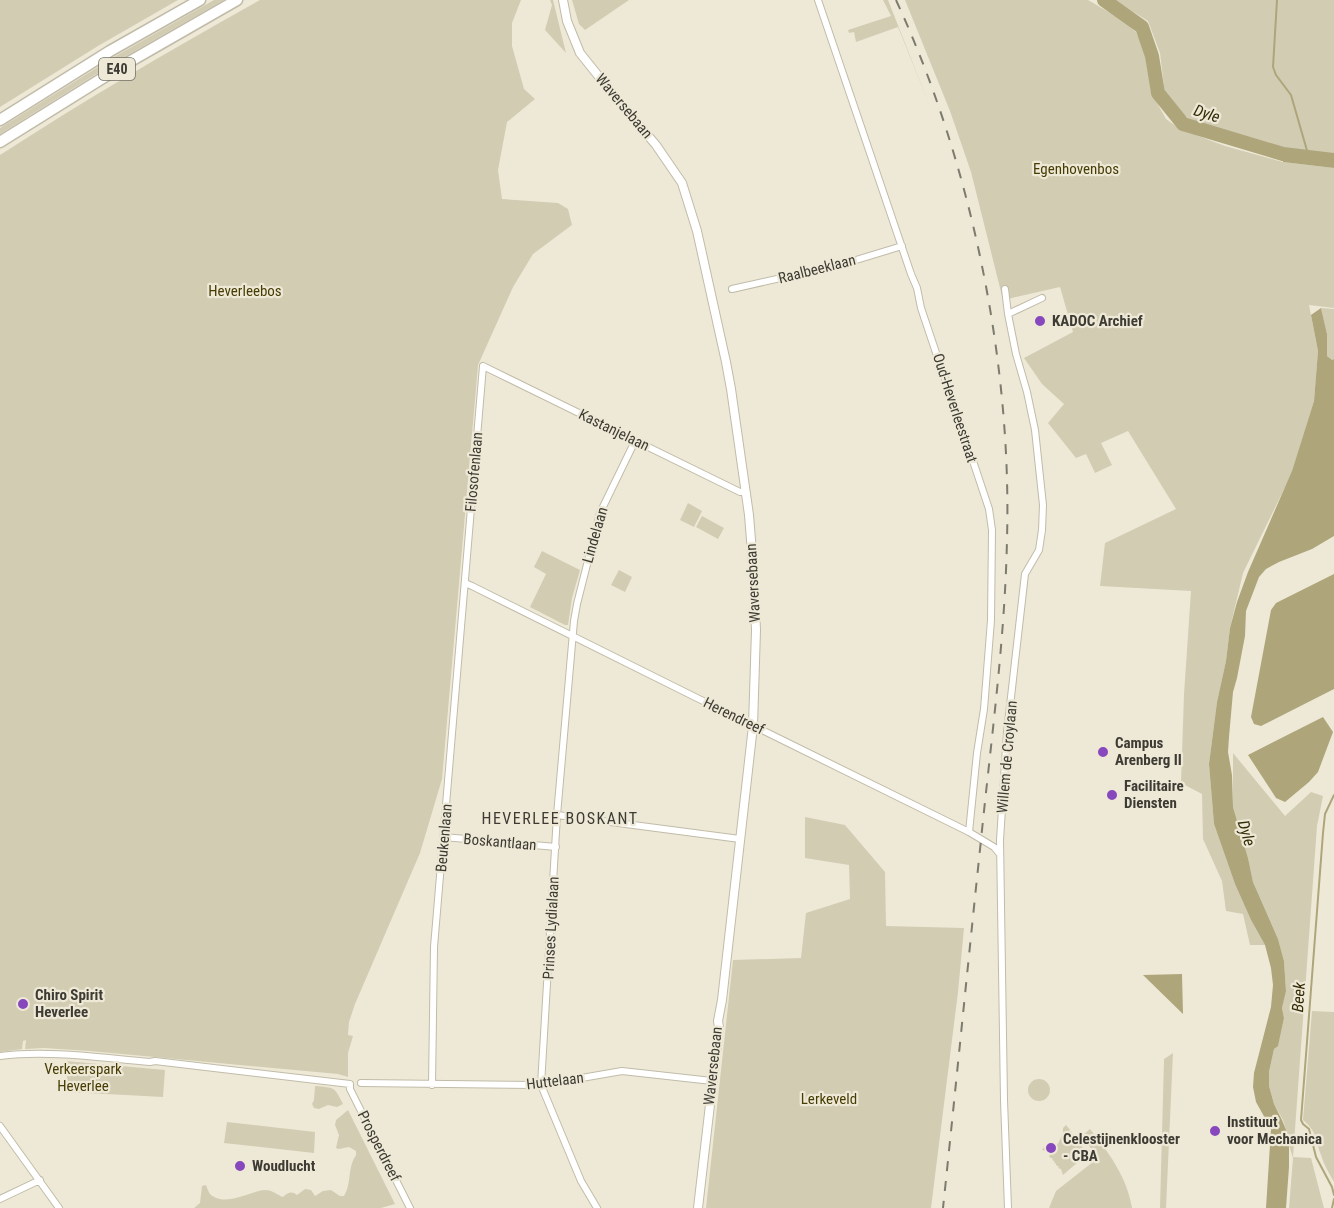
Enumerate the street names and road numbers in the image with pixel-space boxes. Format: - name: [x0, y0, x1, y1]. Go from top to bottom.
- road number: E40: [99, 58, 135, 80]
- street label: Waversebaan: [592, 70, 656, 142]
- street label: Raalbeeklaan: [776, 251, 858, 287]
- street label: Oud-Heverleestraat: [929, 351, 981, 465]
- street label: Kastanjelaan: [576, 405, 652, 455]
- street label: Filosofenlaan: [462, 431, 486, 513]
- street label: Lindelaan: [578, 505, 612, 565]
- street label: Waversebaan: [742, 543, 764, 623]
- street label: Herendreef: [701, 693, 768, 739]
- street label: Willem de Croylaan: [993, 700, 1021, 814]
- street label: Beukenlaan: [432, 803, 456, 873]
- street label: Boskantlaan: [463, 830, 537, 854]
- street label: Prinses Lydialaan: [539, 876, 563, 980]
- street label: Waversebaan: [700, 1026, 726, 1106]
- street label: Huttelaan: [525, 1069, 585, 1093]
- street label: Prosperdreef: [354, 1108, 405, 1184]

